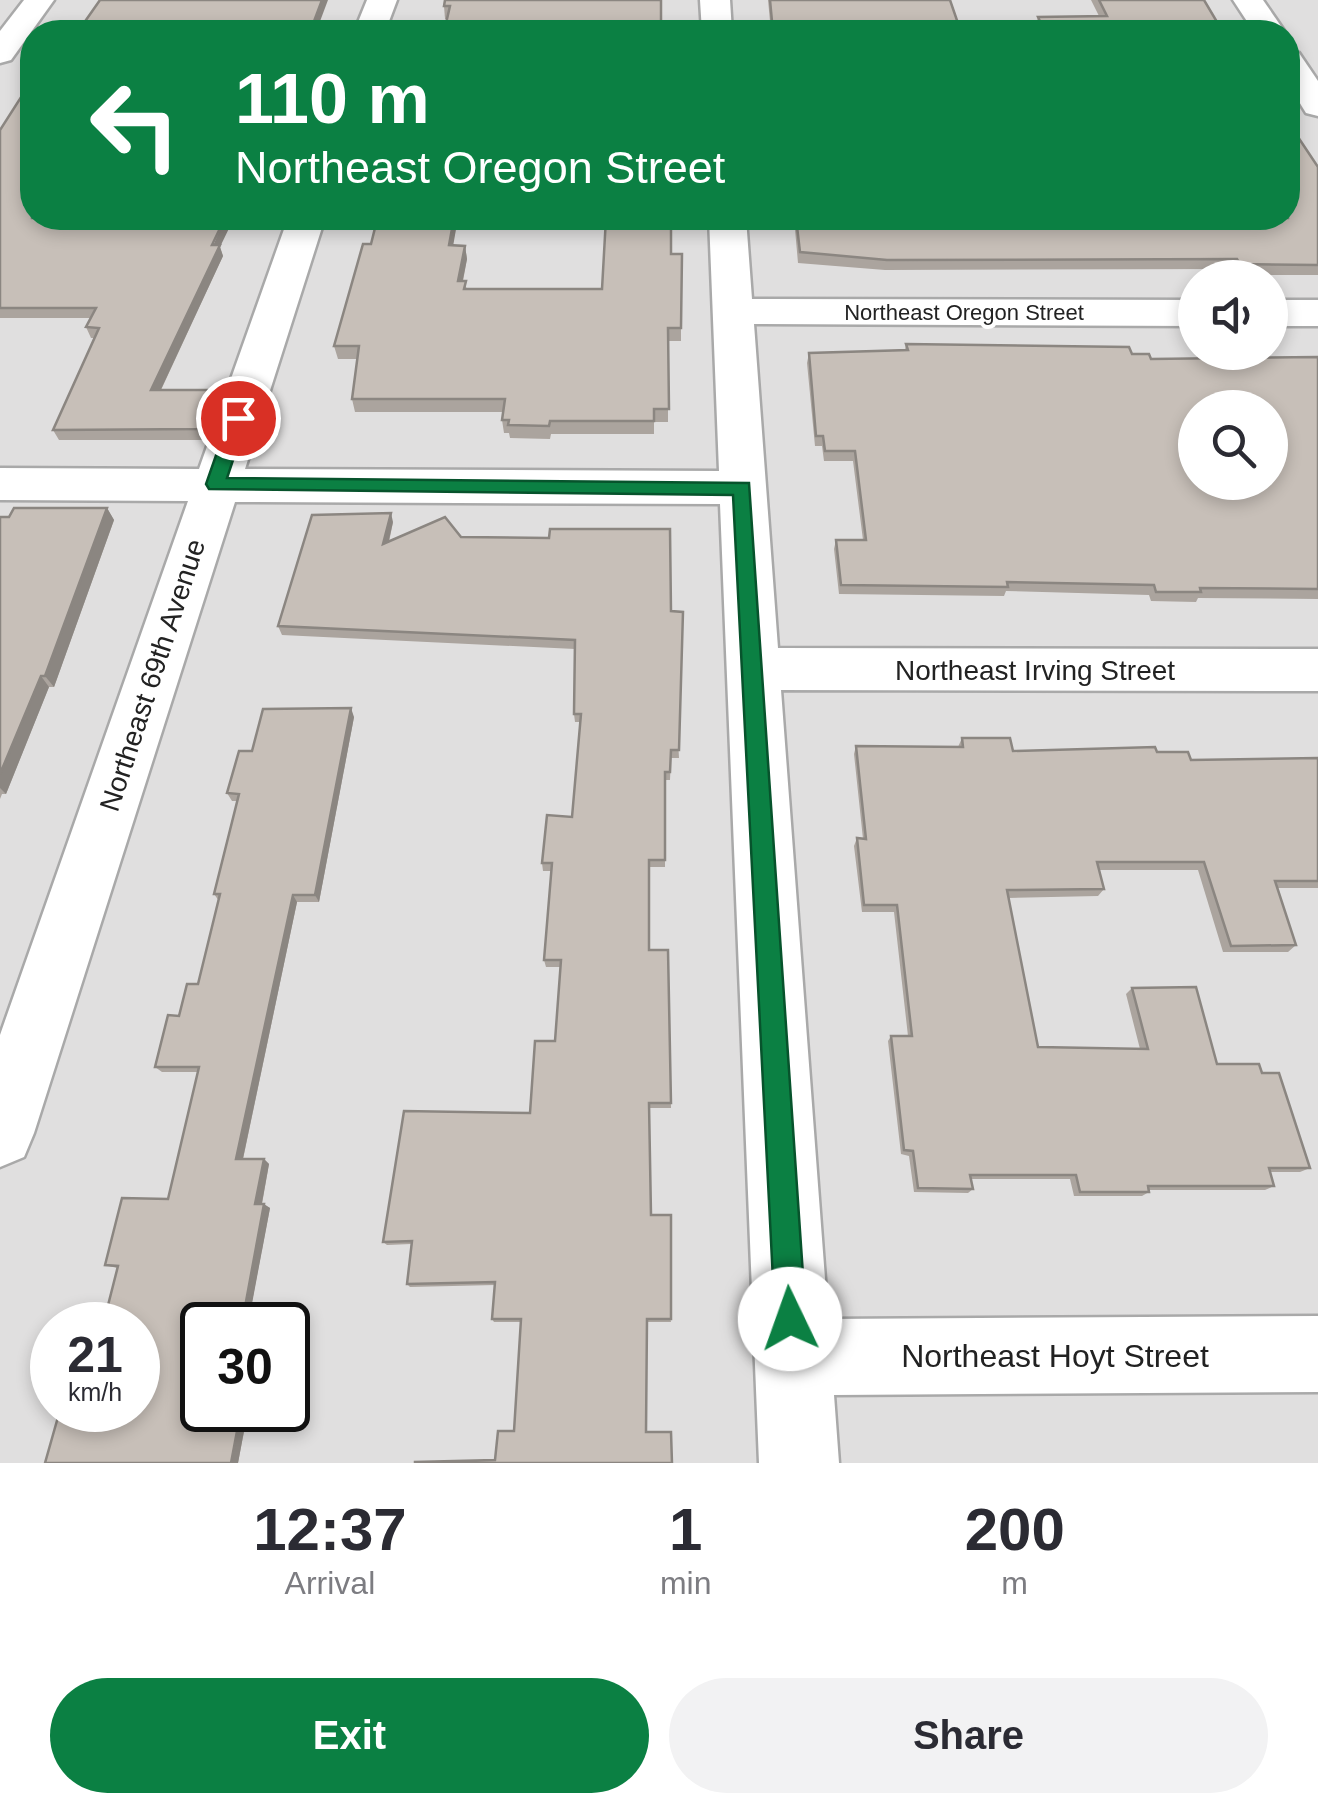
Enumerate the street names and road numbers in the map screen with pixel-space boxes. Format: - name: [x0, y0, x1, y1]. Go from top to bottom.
- street label: Northeast Oregon Street: [844, 300, 1084, 325]
- street label: Northeast 69th Avenue: [94, 535, 211, 815]
- street label: Northeast Irving Street: [895, 655, 1175, 686]
- street label: Northeast Hoyt Street: [901, 1338, 1209, 1374]

